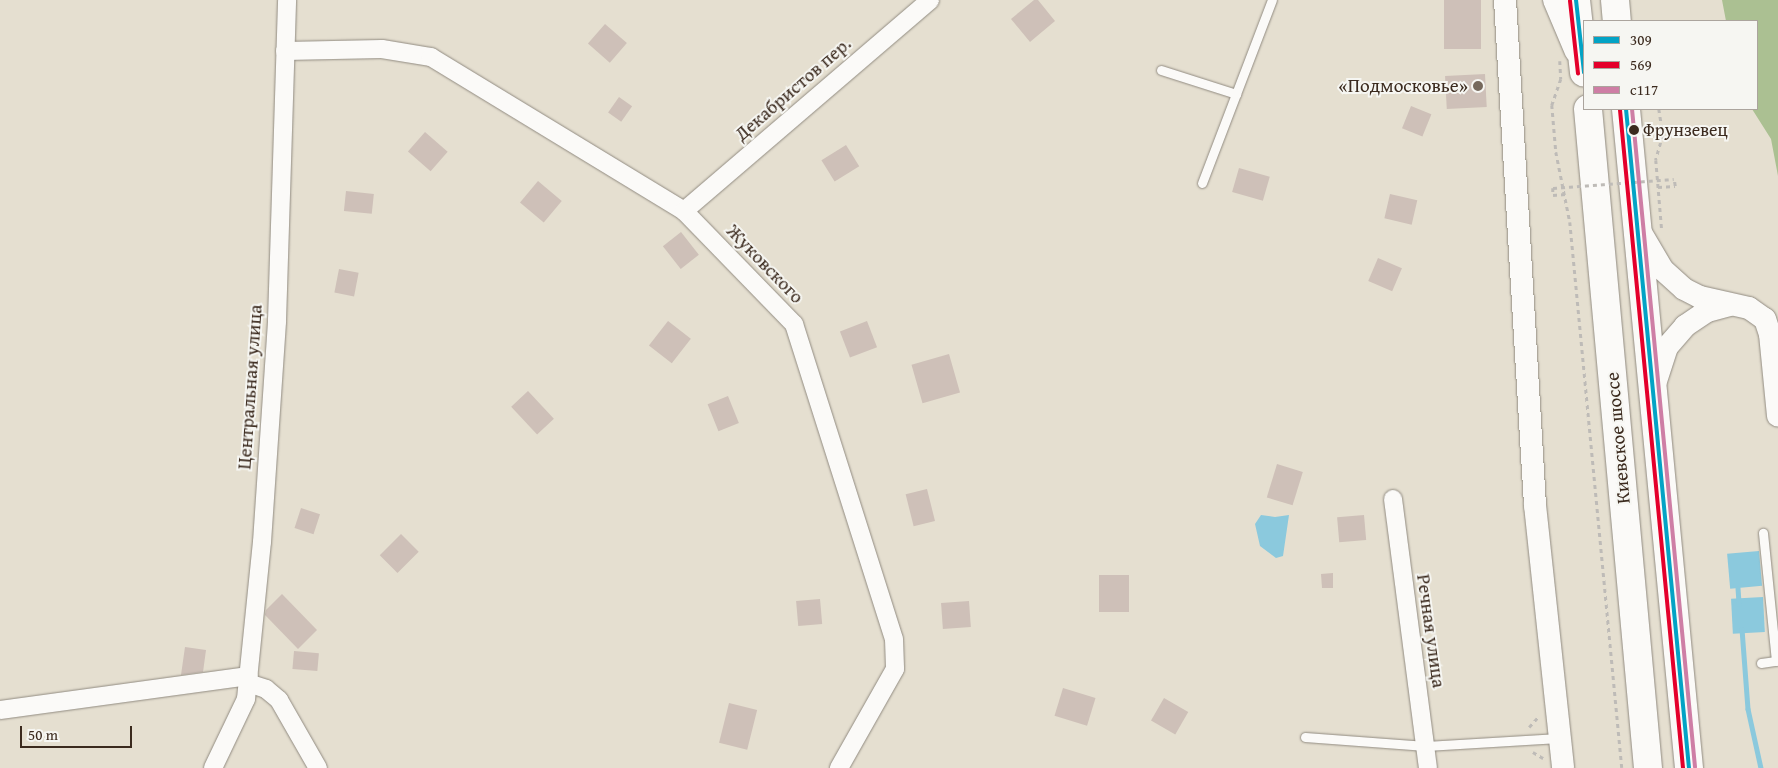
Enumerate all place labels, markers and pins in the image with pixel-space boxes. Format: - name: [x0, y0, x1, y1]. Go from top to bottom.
- place label: «Подмосковье»: [1338, 75, 1468, 97]
- marker: «Подмосковье»: [1472, 80, 1484, 92]
- place label: Фрунзевец: [1643, 119, 1728, 141]
- marker: Фрунзевец: [1629, 125, 1639, 135]

